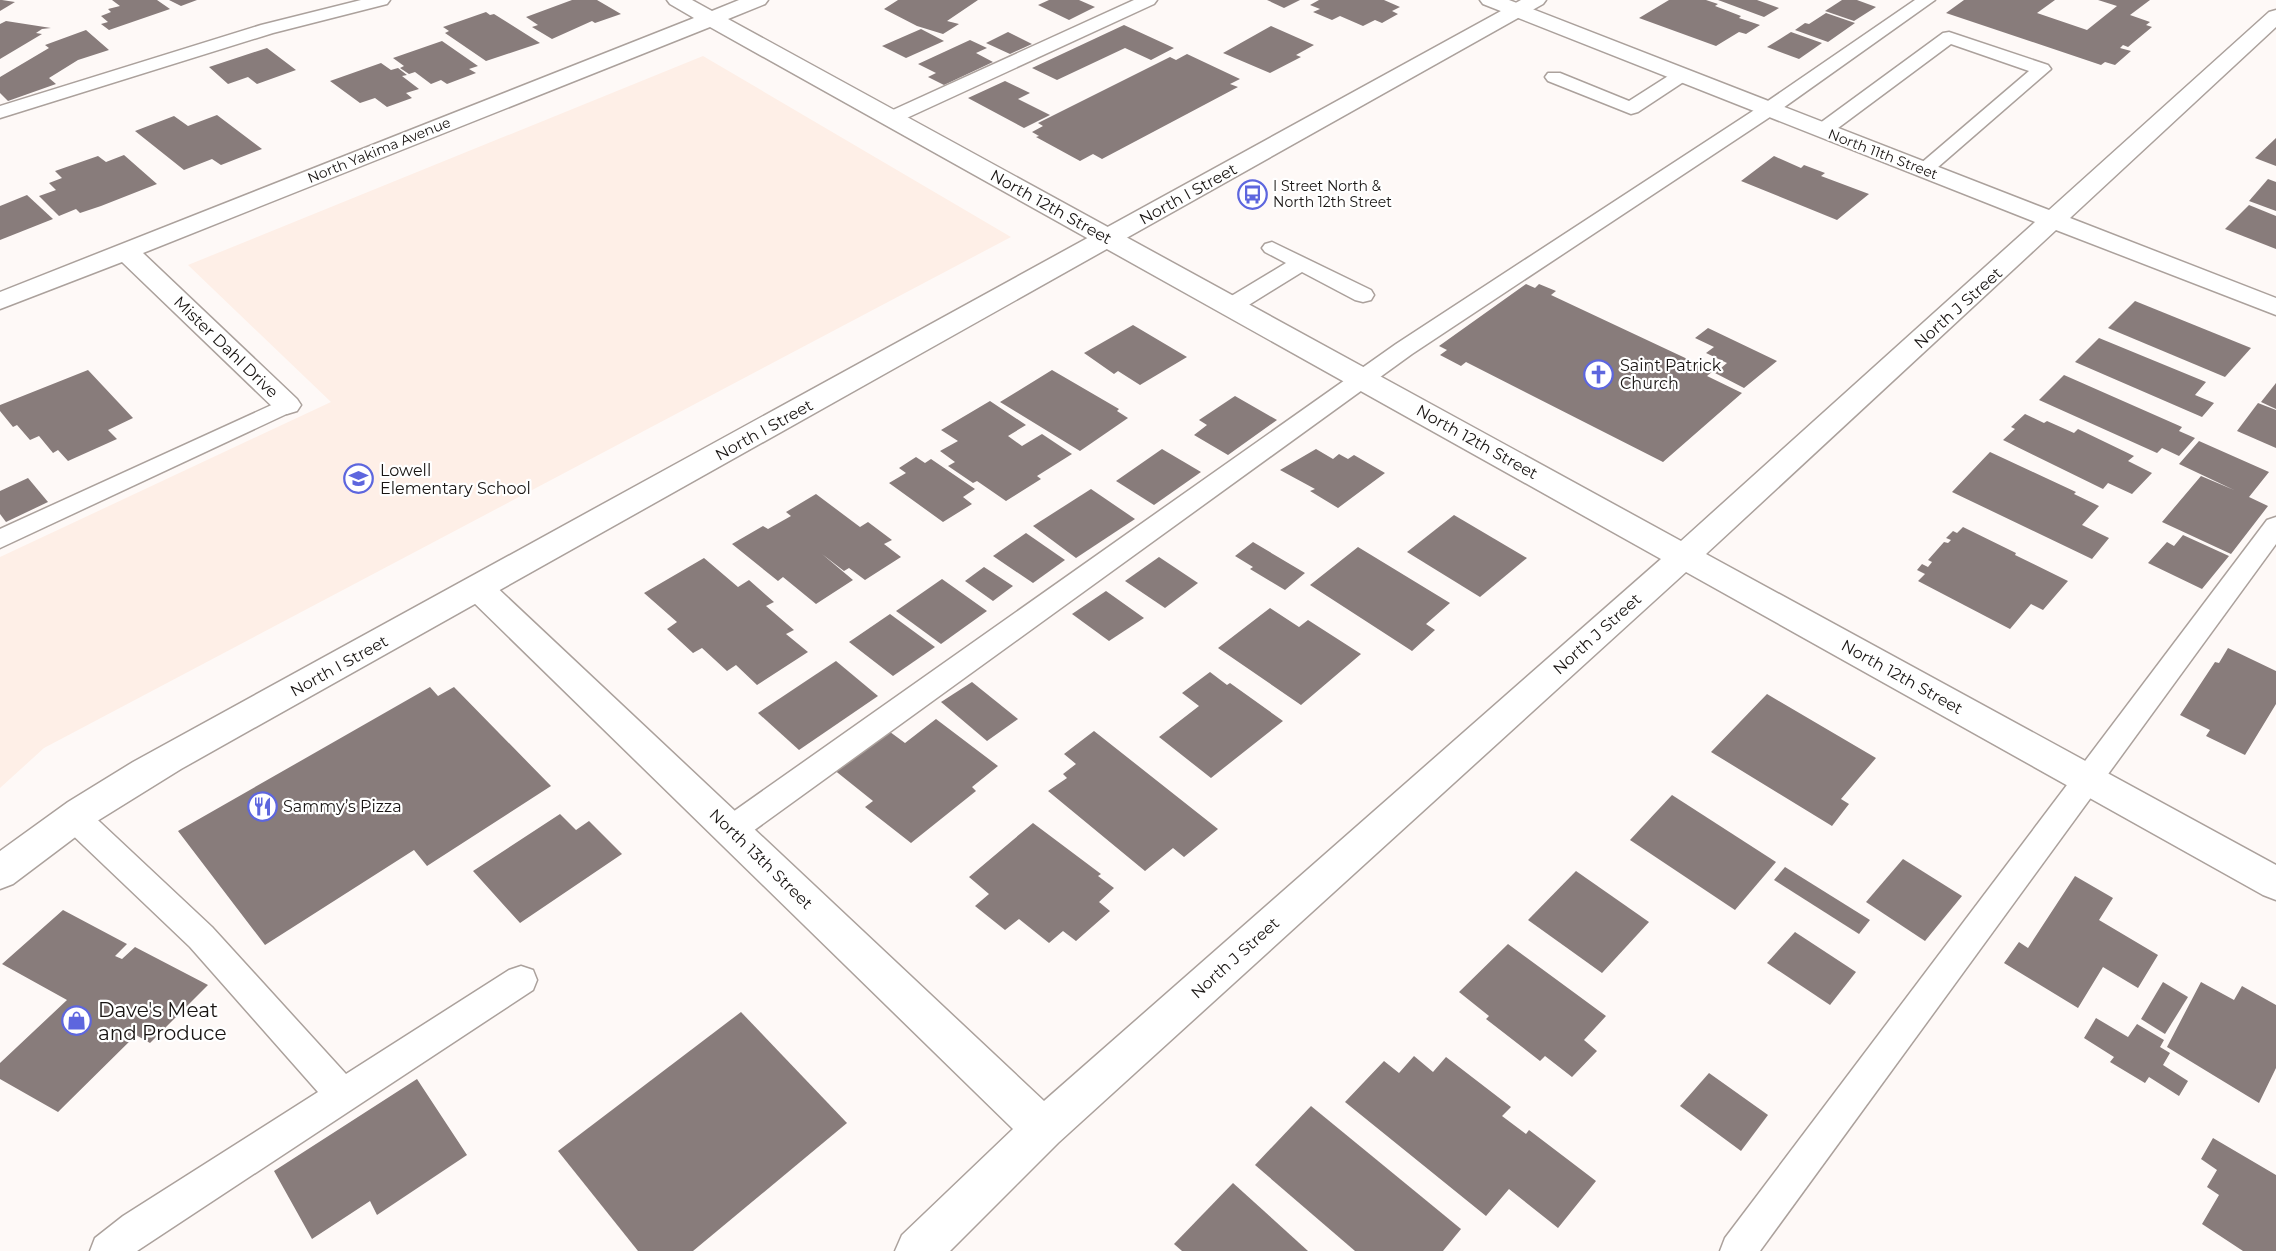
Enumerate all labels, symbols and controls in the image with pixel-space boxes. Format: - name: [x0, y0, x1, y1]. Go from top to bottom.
- street label: North Yakima Avenue: [305, 113, 453, 187]
- street label: North 11th Street: [1826, 125, 1941, 183]
- street label: North I Street: [1136, 159, 1241, 229]
- street label: North 12th Street: [987, 166, 1115, 249]
- place label: I Street North & North 12th Street: [1273, 177, 1392, 211]
- bus stop icon: I Street North & North 12th Street: [1236, 178, 1268, 210]
- street label: North J Street: [1910, 263, 2006, 352]
- street label: Mister Dahl Drive: [170, 292, 282, 402]
- place label: Saint Patrick Church: [1620, 356, 1722, 393]
- church icon: Saint Patrick Church: [1583, 358, 1615, 390]
- street label: North I Street: [712, 395, 817, 465]
- street label: North 12th Street: [1413, 401, 1541, 484]
- place label: Lowell Elementary School: [380, 461, 531, 498]
- school or university icon: Lowell Elementary School: [343, 463, 375, 495]
- street label: North J Street: [1549, 589, 1645, 678]
- street label: North I Street: [287, 631, 392, 701]
- street label: North 12th Street: [1838, 636, 1966, 719]
- restaurant icon: Sammy’s Pizza: [246, 790, 278, 822]
- place label: Sammy’s Pizza: [283, 797, 402, 816]
- street label: North 13th Street: [706, 805, 817, 913]
- street label: North J Street: [1187, 913, 1283, 1002]
- place label: Dave's Meat and Produce: [98, 998, 227, 1045]
- shop icon: Dave's Meat and Produce: [61, 1005, 93, 1037]

